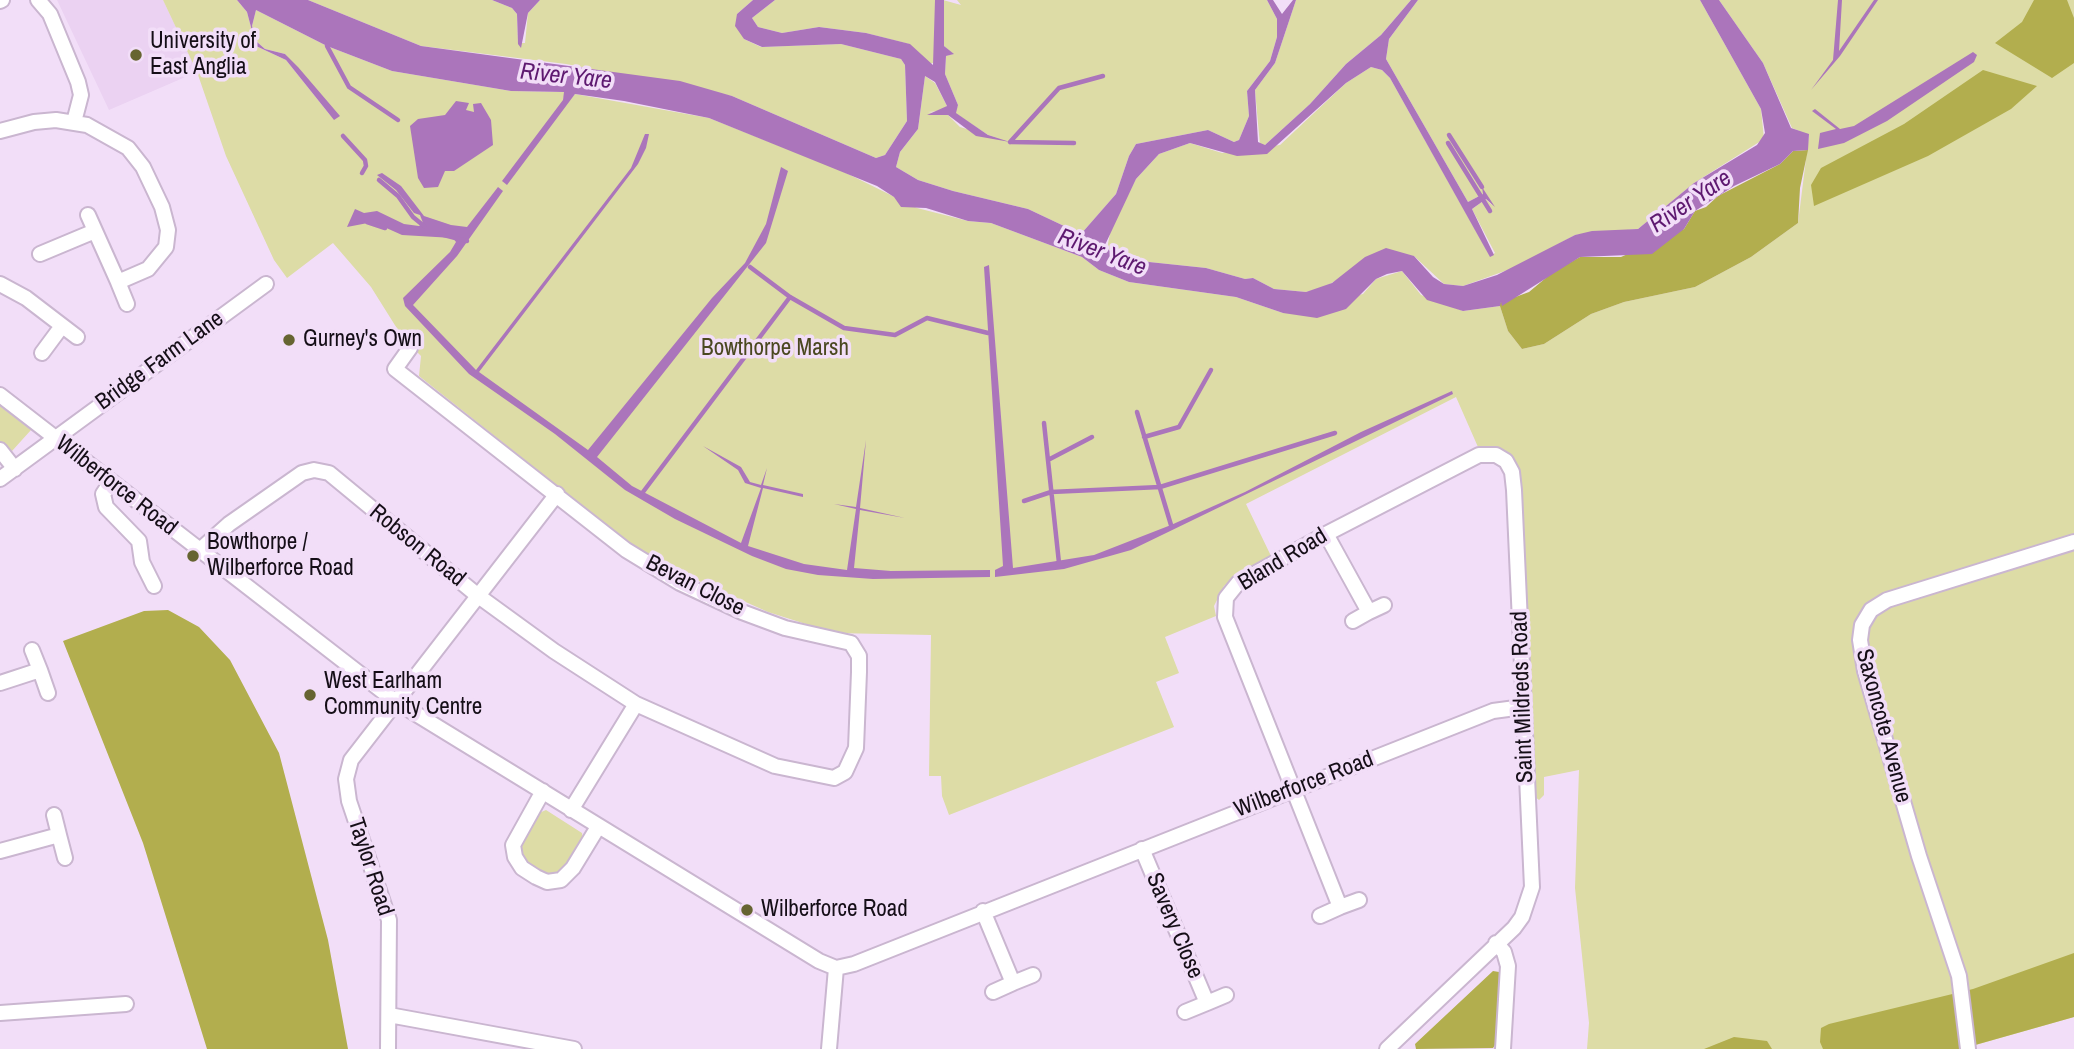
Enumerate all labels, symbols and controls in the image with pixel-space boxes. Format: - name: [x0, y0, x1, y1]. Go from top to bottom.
- place label: University of East Anglia: [150, 28, 256, 82]
- marker: University of East Anglia: [128, 47, 144, 63]
- water label: River Yare: [519, 58, 613, 96]
- water label: River Yare: [1645, 164, 1737, 240]
- water label: River Yare: [1054, 223, 1150, 283]
- street label: Bridge Farm Lane: [91, 305, 229, 417]
- place label: Gurney's Own: [303, 326, 422, 354]
- marker: Gurney's Own: [281, 332, 297, 348]
- park label: Bowthorpe Marsh: [701, 335, 849, 363]
- street label: Wilberforce Road: [50, 430, 182, 542]
- street label: Robson Road: [364, 499, 470, 593]
- street label: Bland Road: [1234, 523, 1332, 597]
- place label: Bowthorpe / Wilberforce Road: [207, 529, 354, 583]
- marker: Bowthorpe / Wilberforce Road: [185, 548, 201, 564]
- street label: Bevan Close: [641, 549, 749, 623]
- street label: Saint Mildreds Road: [1506, 611, 1540, 783]
- street label: Saxoncote Avenue: [1849, 646, 1917, 806]
- place label: West Earlham Community Centre: [324, 668, 482, 722]
- marker: West Earlham Community Centre: [302, 687, 318, 703]
- street label: Wilberforce Road: [1231, 746, 1377, 824]
- street label: Taylor Road: [341, 815, 399, 919]
- street label: Savery Close: [1139, 869, 1209, 983]
- place label: Wilberforce Road: [761, 896, 908, 924]
- marker: Wilberforce Road: [739, 902, 755, 918]

